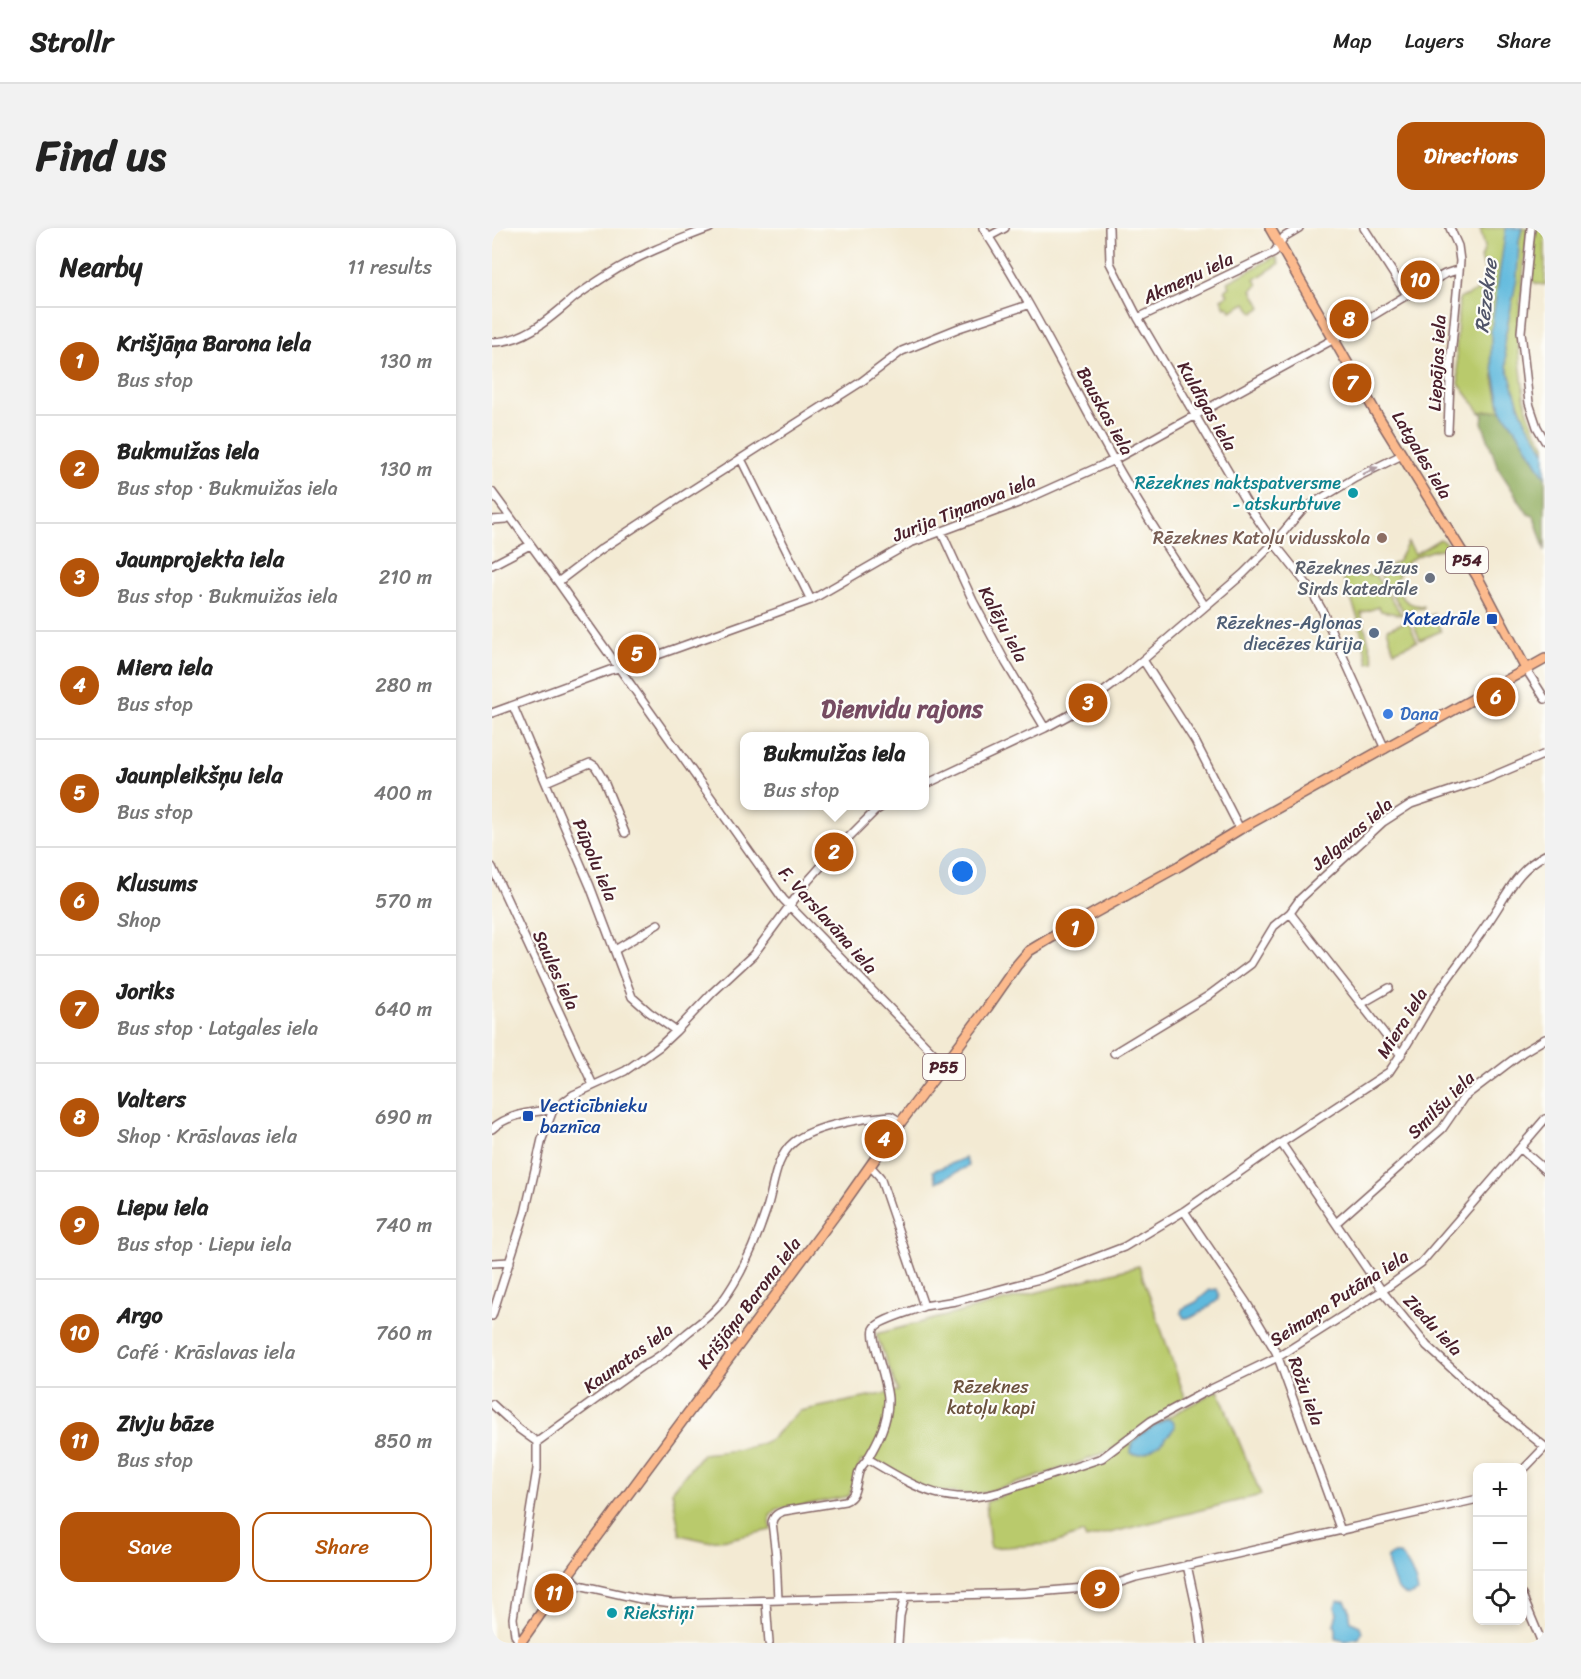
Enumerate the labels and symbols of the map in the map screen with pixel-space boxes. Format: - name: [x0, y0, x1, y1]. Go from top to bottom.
- street label: Akmeņu iela: [1136, 243, 1240, 313]
- water label: Rēzekne: [1464, 255, 1508, 335]
- pin: 10: [1400, 257, 1440, 302]
- pin: 8: [1330, 296, 1368, 341]
- street label: Liepājas iela: [1418, 314, 1456, 412]
- street label: Kuldīgas iela: [1168, 355, 1246, 458]
- pin: 7: [1332, 360, 1372, 406]
- street label: Bauskas iela: [1067, 361, 1143, 461]
- street label: Latgales iela: [1383, 405, 1461, 505]
- street label: Jurija Tiņanova iela: [887, 465, 1041, 552]
- one-way arrow: [1362, 466, 1379, 476]
- place label: Rēzeknes naktspatversme - atskurbtuve: [1135, 467, 1341, 520]
- marker: Rēzeknes naktspatversme - atskurbtuve: [1346, 486, 1360, 500]
- place label: Rēzeknes Katoļu vidusskola: [1153, 522, 1370, 554]
- marker: Rēzeknes Katoļu vidusskola: [1375, 531, 1389, 545]
- road number: P54: [1446, 547, 1488, 573]
- place label: Rēzeknes Jēzus Sirds katedrāle: [1295, 552, 1419, 605]
- marker: Rēzeknes Jēzus Sirds katedrāle: [1423, 571, 1437, 585]
- street label: Kalēju iela: [969, 580, 1037, 669]
- place label: Katedrāle: [1403, 603, 1480, 635]
- place label: Rēzeknes-Aglonas diecēzes kūrija: [1217, 607, 1363, 660]
- marker: Katedrāle: [1485, 612, 1499, 626]
- marker: Rēzeknes-Aglonas diecēzes kūrija: [1367, 626, 1381, 640]
- pin: 5: [618, 632, 656, 676]
- pin: 6: [1476, 674, 1516, 720]
- pin: 3: [1068, 680, 1108, 726]
- district label: Dienvidu rajons: [821, 688, 984, 730]
- place label: Dana: [1400, 698, 1440, 730]
- marker: Dana: [1381, 707, 1395, 721]
- street label: Jelgavas iela: [1303, 789, 1400, 879]
- street label: Pūpolu iela: [563, 814, 627, 907]
- pin: 2: [814, 830, 854, 874]
- your location: [948, 857, 977, 886]
- street label: F. Varslavāna iela: [770, 858, 886, 982]
- pin: 1: [1056, 906, 1094, 950]
- street label: Saules iela: [524, 925, 588, 1015]
- street label: Miera iela: [1368, 981, 1436, 1065]
- road number: P55: [923, 1054, 965, 1080]
- street label: Smilšu iela: [1399, 1063, 1483, 1147]
- place label: Vecticībnieku baznīca: [540, 1090, 648, 1143]
- marker: Vecticībnieku baznīca: [521, 1109, 535, 1123]
- pin: 4: [864, 1116, 904, 1162]
- street label: Krišjāņa Barona iela: [688, 1229, 810, 1376]
- street label: Seimaņa Putāna iela: [1263, 1241, 1415, 1355]
- street label: Ziedu iela: [1395, 1286, 1471, 1364]
- street label: Kaunatas iela: [576, 1314, 680, 1402]
- street label: Rožu iela: [1279, 1352, 1334, 1431]
- park label: Rēzeknes katoļu kapi: [947, 1371, 1036, 1424]
- pin: 9: [1080, 1566, 1120, 1612]
- pin: 11: [534, 1570, 574, 1616]
- place label: Riekstiņi: [624, 1597, 695, 1629]
- marker: Riekstiņi: [605, 1606, 619, 1620]

